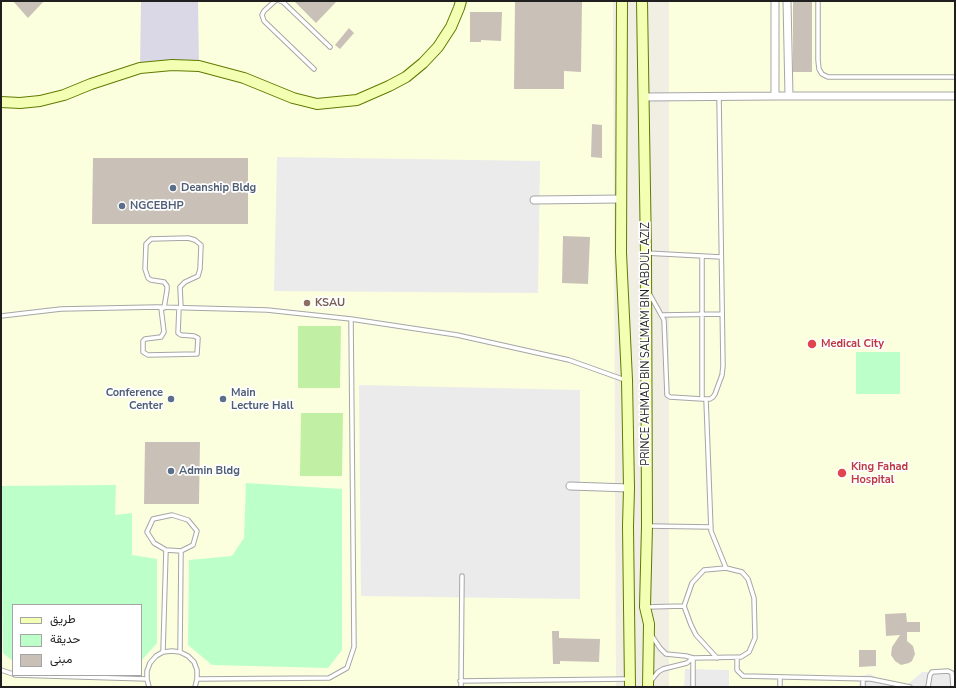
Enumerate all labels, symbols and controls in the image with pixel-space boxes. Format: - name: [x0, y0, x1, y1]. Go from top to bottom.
- place label: Deanship Bldg: [181, 181, 256, 195]
- marker: Deanship Bldg: [168, 183, 178, 193]
- place label: NGCEBHP: [130, 199, 184, 213]
- marker: NGCEBHP: [117, 201, 127, 211]
- street label: PRINCE AHMAD BIN SALMAM BIN ABDUL AZIZ: [639, 222, 653, 466]
- place label: KSAU: [315, 296, 345, 310]
- marker: KSAU: [302, 298, 312, 308]
- place label: Medical City: [821, 337, 884, 351]
- marker: Medical City: [806, 338, 818, 350]
- place label: Conference Center: [106, 386, 163, 412]
- place label: Main Lecture Hall: [231, 386, 294, 412]
- marker: Conference Center: [166, 394, 176, 404]
- marker: Main Lecture Hall: [218, 394, 228, 404]
- place label: King Fahad Hospital: [851, 460, 908, 486]
- place label: Admin Bldg: [179, 464, 240, 478]
- marker: Admin Bldg: [166, 466, 176, 476]
- marker: King Fahad Hospital: [836, 467, 848, 479]
- legend: [12, 604, 142, 676]
- text: طريق: [50, 611, 75, 627]
- text: حديقة: [50, 631, 80, 647]
- text: مبنى: [50, 651, 72, 667]

